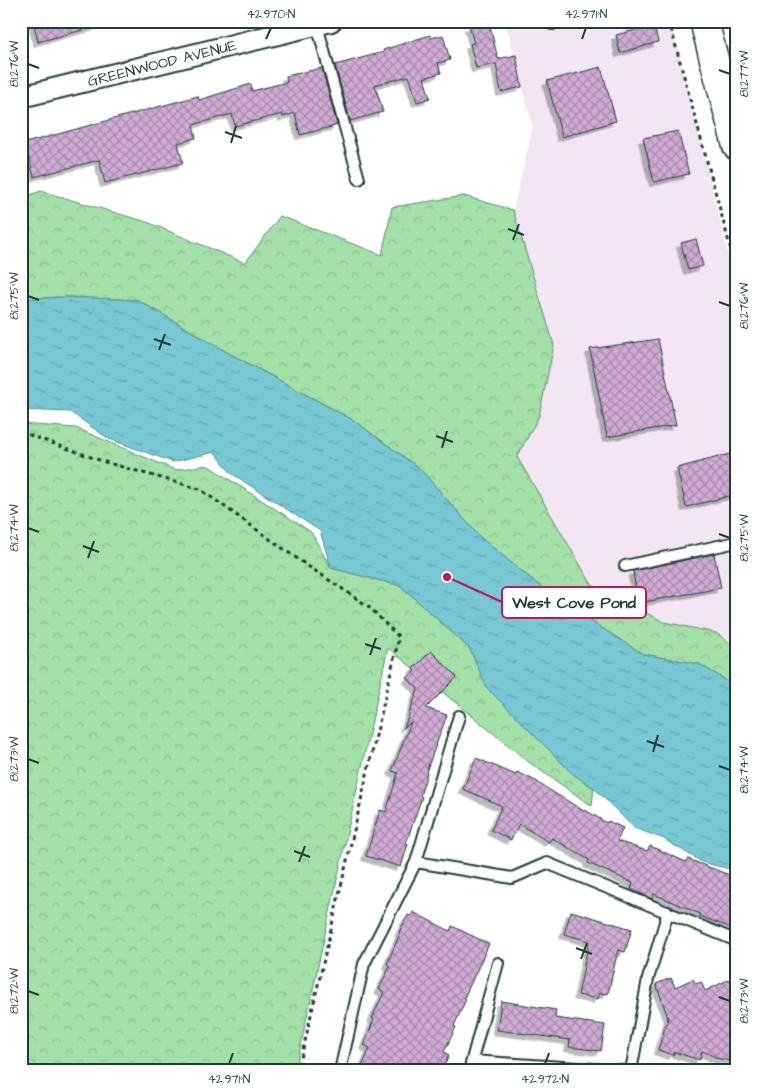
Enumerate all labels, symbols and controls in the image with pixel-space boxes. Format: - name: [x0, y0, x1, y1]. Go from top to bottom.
- text: 42.970°N: [247, 6, 296, 23]
- text: 42.971°N: [565, 6, 608, 23]
- street label: GREENWOOD AVENUE: [85, 35, 239, 92]
- text: 81.276°W: [6, 40, 23, 87]
- text: 81.277°W: [736, 50, 753, 97]
- text: 81.275°W: [6, 271, 23, 320]
- text: 81.276°W: [736, 282, 753, 329]
- text: 81.274°W: [6, 504, 23, 552]
- text: 81.275°W: [736, 513, 753, 562]
- callout: West Cove Pond: [502, 587, 646, 618]
- text: West Cove Pond: [511, 592, 637, 614]
- text: 81.273°W: [6, 736, 23, 782]
- text: 81.274°W: [736, 746, 753, 794]
- text: 81.272°W: [6, 967, 23, 1014]
- text: 81.273°W: [736, 978, 753, 1024]
- text: 42.971°N: [208, 1071, 251, 1088]
- text: 42.972°N: [521, 1071, 569, 1088]

